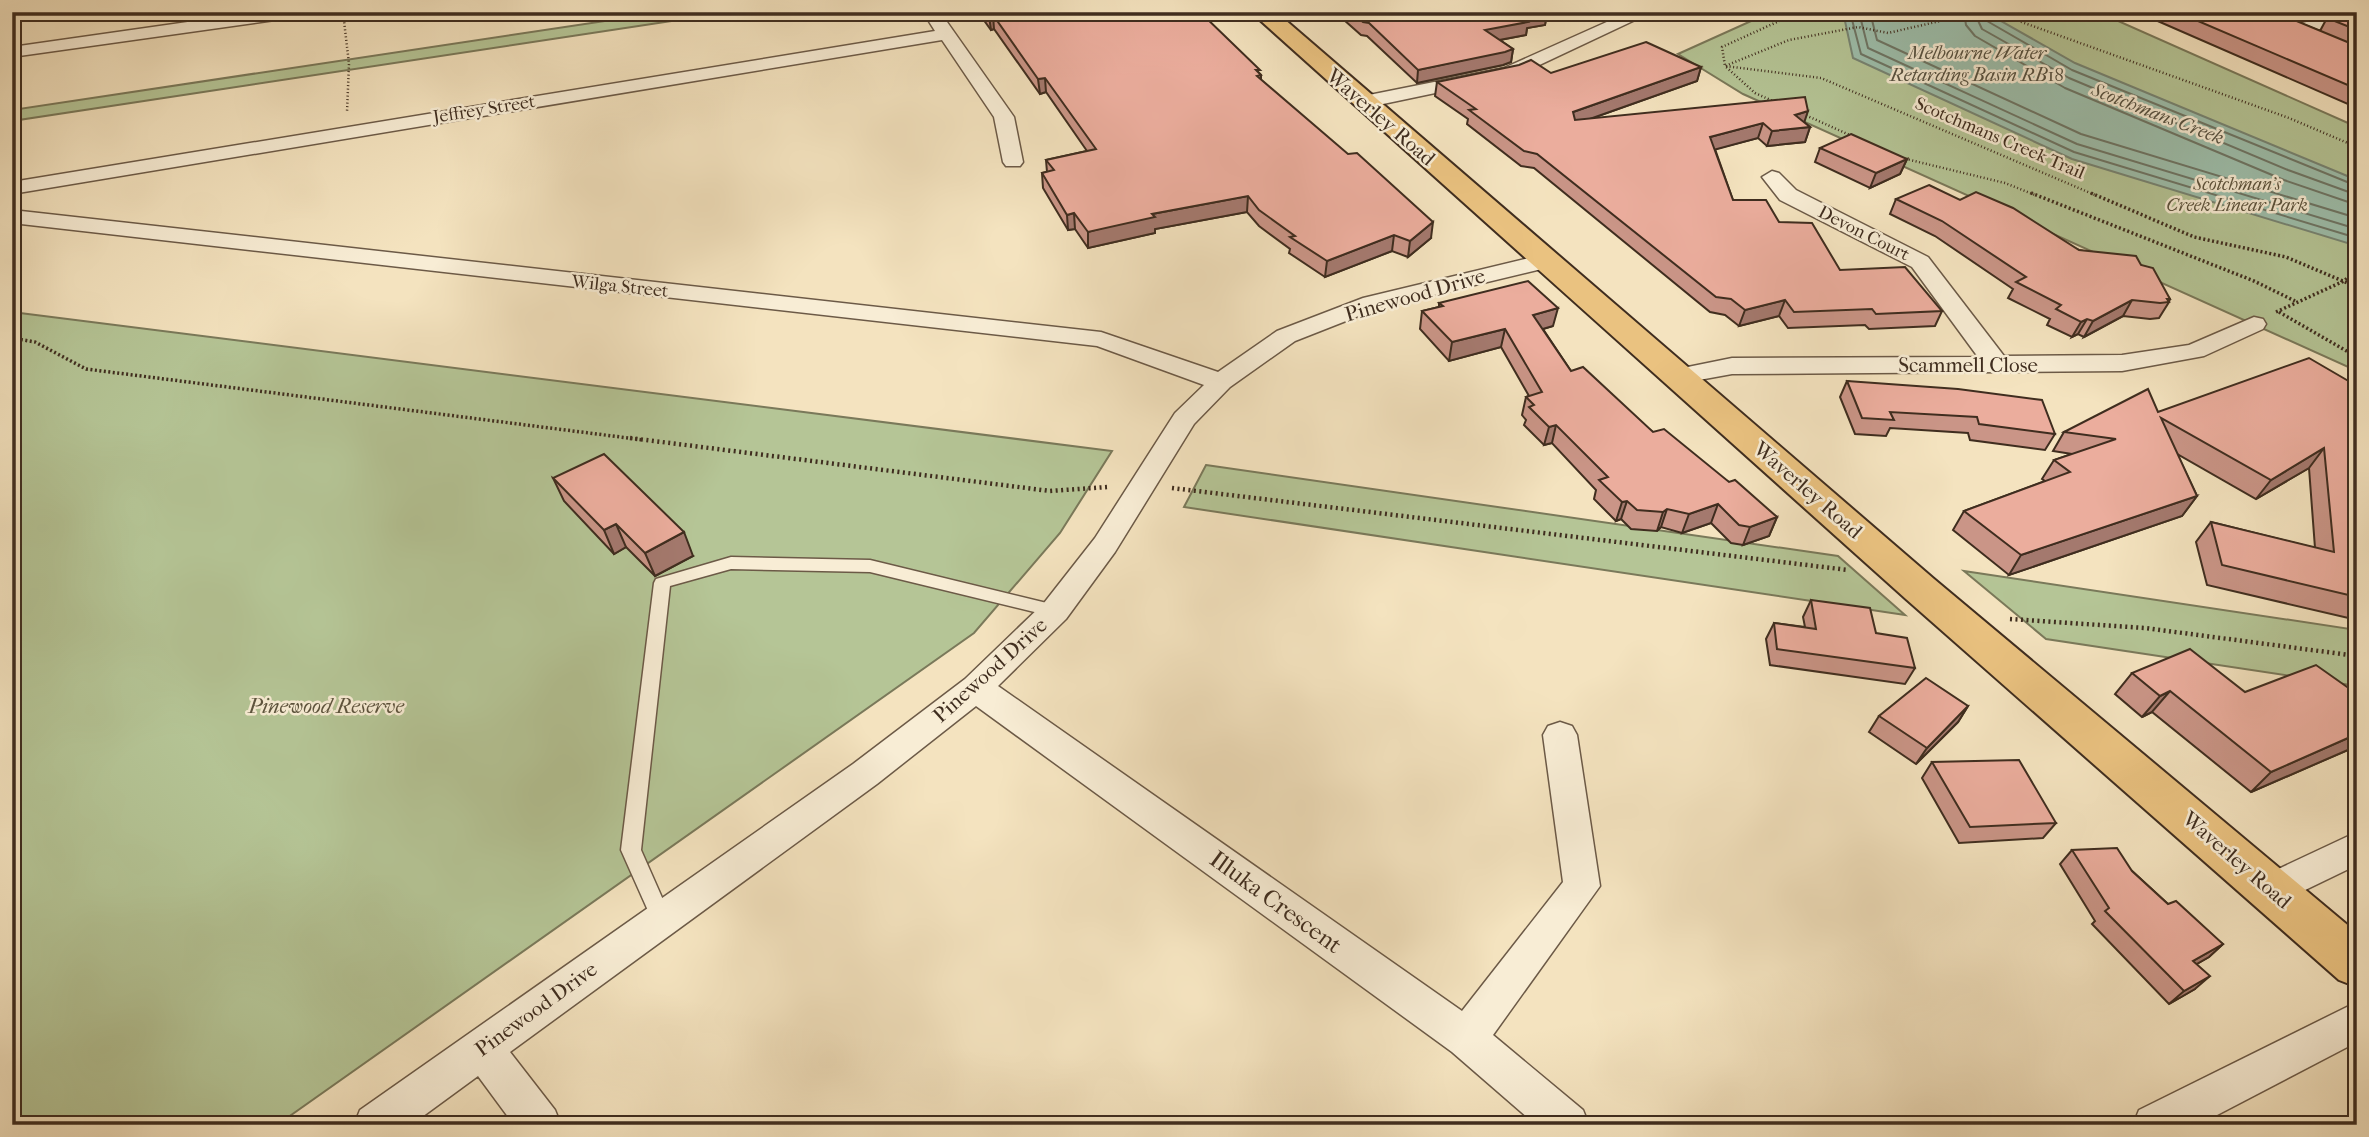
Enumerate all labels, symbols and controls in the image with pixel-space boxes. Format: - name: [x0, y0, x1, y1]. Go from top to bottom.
- water label: Melbourne Water Retarding Basin RB18: [1888, 42, 2064, 86]
- street label: Waverley Road: [1321, 63, 1441, 171]
- water label: Scotchmans Creek: [2088, 78, 2227, 149]
- street label: Jeffrey Street: [430, 91, 537, 128]
- street label: Scotchmans Creek Trail: [1912, 93, 2088, 184]
- park label: Scotchman's Creek Linear Park: [2166, 174, 2308, 216]
- street label: Devon Court: [1815, 201, 1914, 266]
- street label: Pinewood Drive: [1342, 263, 1488, 327]
- street label: Wilga Street: [570, 271, 670, 302]
- street label: Scammell Close: [1898, 353, 2038, 377]
- street label: Waverley Road: [1748, 436, 1868, 544]
- street label: Pinewood Drive: [928, 613, 1052, 727]
- park label: Pinewood Reserve: [247, 694, 404, 718]
- street label: Waverley Road: [2177, 806, 2297, 914]
- street label: Illuka Crescent: [1205, 845, 1348, 959]
- street label: Pinewood Drive: [470, 957, 602, 1061]

